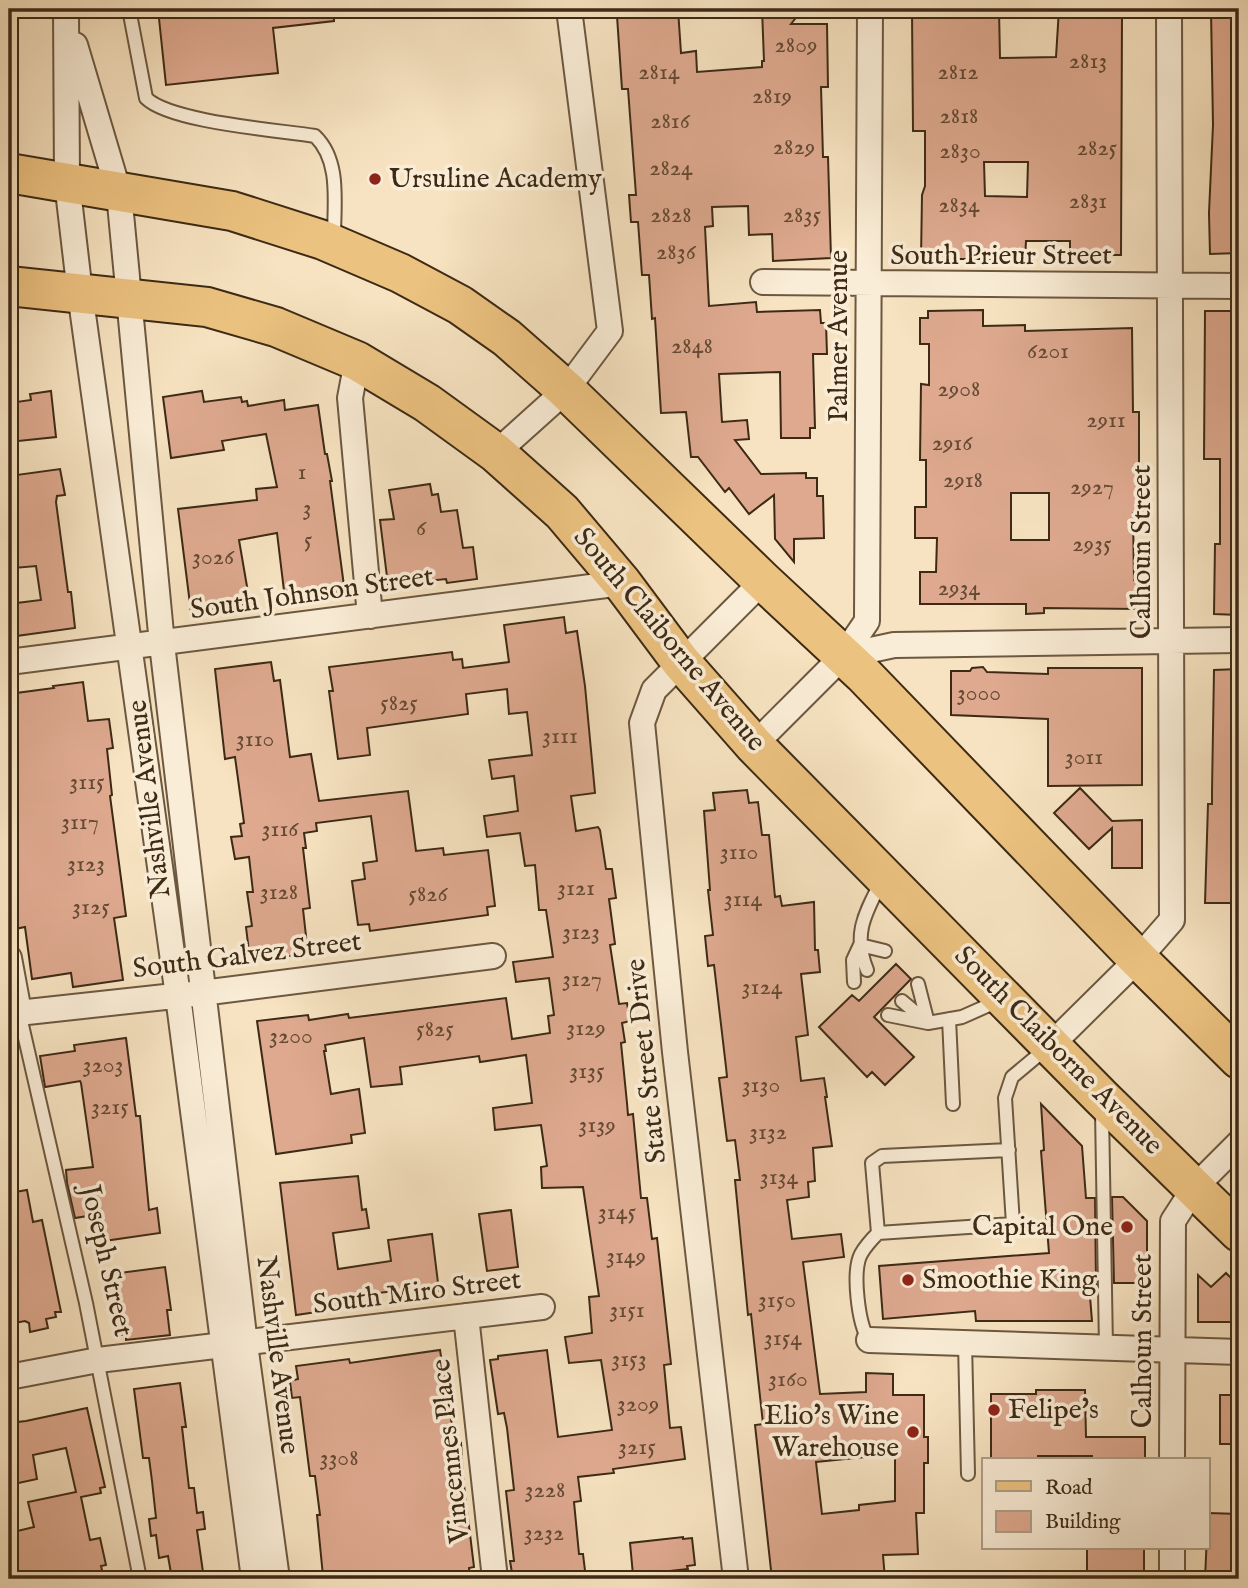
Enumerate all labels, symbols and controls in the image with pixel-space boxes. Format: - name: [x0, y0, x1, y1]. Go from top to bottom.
- house number: 2809: [775, 30, 817, 61]
- house number: 2813: [1069, 46, 1107, 77]
- house number: 2814: [638, 57, 680, 88]
- house number: 2812: [938, 57, 978, 88]
- house number: 2819: [752, 81, 792, 112]
- house number: 2818: [939, 101, 979, 132]
- house number: 2816: [650, 106, 691, 137]
- house number: 2829: [773, 132, 815, 163]
- house number: 2825: [1077, 133, 1118, 164]
- house number: 2830: [939, 136, 981, 167]
- house number: 2824: [649, 153, 693, 184]
- place label: Ursuline Academy: [389, 162, 602, 197]
- marker: Ursuline Academy: [367, 171, 383, 187]
- house number: 2831: [1069, 186, 1107, 217]
- house number: 2834: [938, 190, 980, 221]
- house number: 2828: [650, 200, 692, 231]
- house number: 2835: [783, 200, 821, 231]
- house number: 2836: [656, 237, 697, 268]
- street label: South Prieur Street: [890, 239, 1112, 274]
- street label: Palmer Avenue: [822, 250, 857, 422]
- house number: 2848: [671, 331, 713, 362]
- house number: 6201: [1027, 336, 1069, 367]
- house number: 2908: [938, 374, 980, 405]
- house number: 2911: [1086, 405, 1126, 436]
- house number: 2916: [932, 428, 973, 459]
- house number: 1: [298, 457, 306, 488]
- street label: Calhoun Street: [1125, 464, 1160, 639]
- house number: 2918: [943, 465, 983, 496]
- house number: 2927: [1070, 472, 1114, 503]
- house number: 3: [303, 493, 311, 524]
- house number: 6: [416, 513, 427, 544]
- street label: South Claiborne Avenue: [565, 521, 773, 759]
- house number: 5: [304, 525, 313, 556]
- house number: 2935: [1072, 529, 1112, 560]
- house number: 3026: [192, 542, 235, 573]
- street label: South Johnson Street: [188, 560, 436, 628]
- house number: 2934: [938, 573, 980, 604]
- house number: 3000: [957, 678, 1001, 709]
- house number: 5825: [380, 688, 418, 719]
- street label: Nashville Avenue: [120, 698, 180, 900]
- house number: 3111: [542, 721, 578, 752]
- house number: 3110: [236, 724, 274, 755]
- house number: 3011: [1065, 742, 1103, 773]
- house number: 3115: [69, 767, 105, 798]
- house number: 3117: [61, 807, 99, 838]
- house number: 3116: [262, 814, 299, 845]
- house number: 3110: [720, 837, 758, 868]
- house number: 3123: [67, 849, 105, 880]
- house number: 3121: [557, 873, 595, 904]
- house number: 3128: [260, 877, 298, 908]
- house number: 5826: [408, 879, 449, 910]
- house number: 3114: [724, 884, 763, 915]
- house number: 3125: [72, 892, 110, 923]
- house number: 3123: [562, 917, 600, 948]
- street label: South Galvez Street: [131, 925, 364, 987]
- street label: South Claiborne Avenue: [946, 939, 1170, 1163]
- street label: State Street Drive: [619, 957, 675, 1165]
- house number: 3127: [562, 964, 602, 995]
- house number: 3124: [742, 972, 783, 1003]
- house number: 3129: [566, 1013, 606, 1044]
- house number: 5825: [416, 1014, 454, 1045]
- house number: 3200: [269, 1021, 313, 1052]
- house number: 3203: [83, 1050, 123, 1081]
- house number: 3135: [569, 1056, 605, 1087]
- house number: 3130: [742, 1070, 780, 1101]
- house number: 3215: [91, 1092, 129, 1123]
- house number: 3139: [578, 1110, 616, 1141]
- house number: 3132: [749, 1117, 787, 1148]
- house number: 3134: [760, 1162, 799, 1193]
- street label: Joseph Street: [71, 1179, 140, 1340]
- house number: 3145: [598, 1197, 636, 1228]
- place label: Capital One: [972, 1210, 1113, 1245]
- marker: Capital One: [1119, 1219, 1135, 1235]
- house number: 3149: [606, 1241, 646, 1272]
- street label: Calhoun Street: [1126, 1253, 1161, 1428]
- street label: Nashville Avenue: [247, 1254, 307, 1456]
- street label: South Miro Street: [311, 1263, 523, 1323]
- place label: Smoothie King: [922, 1263, 1098, 1298]
- marker: Smoothie King: [900, 1272, 916, 1288]
- house number: 3150: [758, 1285, 796, 1316]
- house number: 3151: [609, 1295, 645, 1326]
- house number: 3154: [764, 1323, 802, 1354]
- house number: 3153: [611, 1344, 647, 1375]
- street label: Vincennes Place: [424, 1357, 478, 1546]
- house number: 3160: [768, 1364, 808, 1395]
- house number: 3209: [617, 1389, 659, 1420]
- place label: Felipe's: [1008, 1393, 1099, 1428]
- place label: Elio's Wine Warehouse: [764, 1399, 899, 1466]
- marker: Felipe's: [986, 1402, 1002, 1418]
- marker: Elio's Wine Warehouse: [905, 1424, 921, 1440]
- house number: 3215: [618, 1432, 656, 1463]
- house number: 3308: [319, 1443, 359, 1474]
- legend: [982, 1458, 1210, 1550]
- house number: 3228: [525, 1475, 565, 1506]
- text: Road: [1045, 1475, 1093, 1502]
- text: Building: [1045, 1509, 1121, 1536]
- house number: 3232: [524, 1518, 564, 1549]

